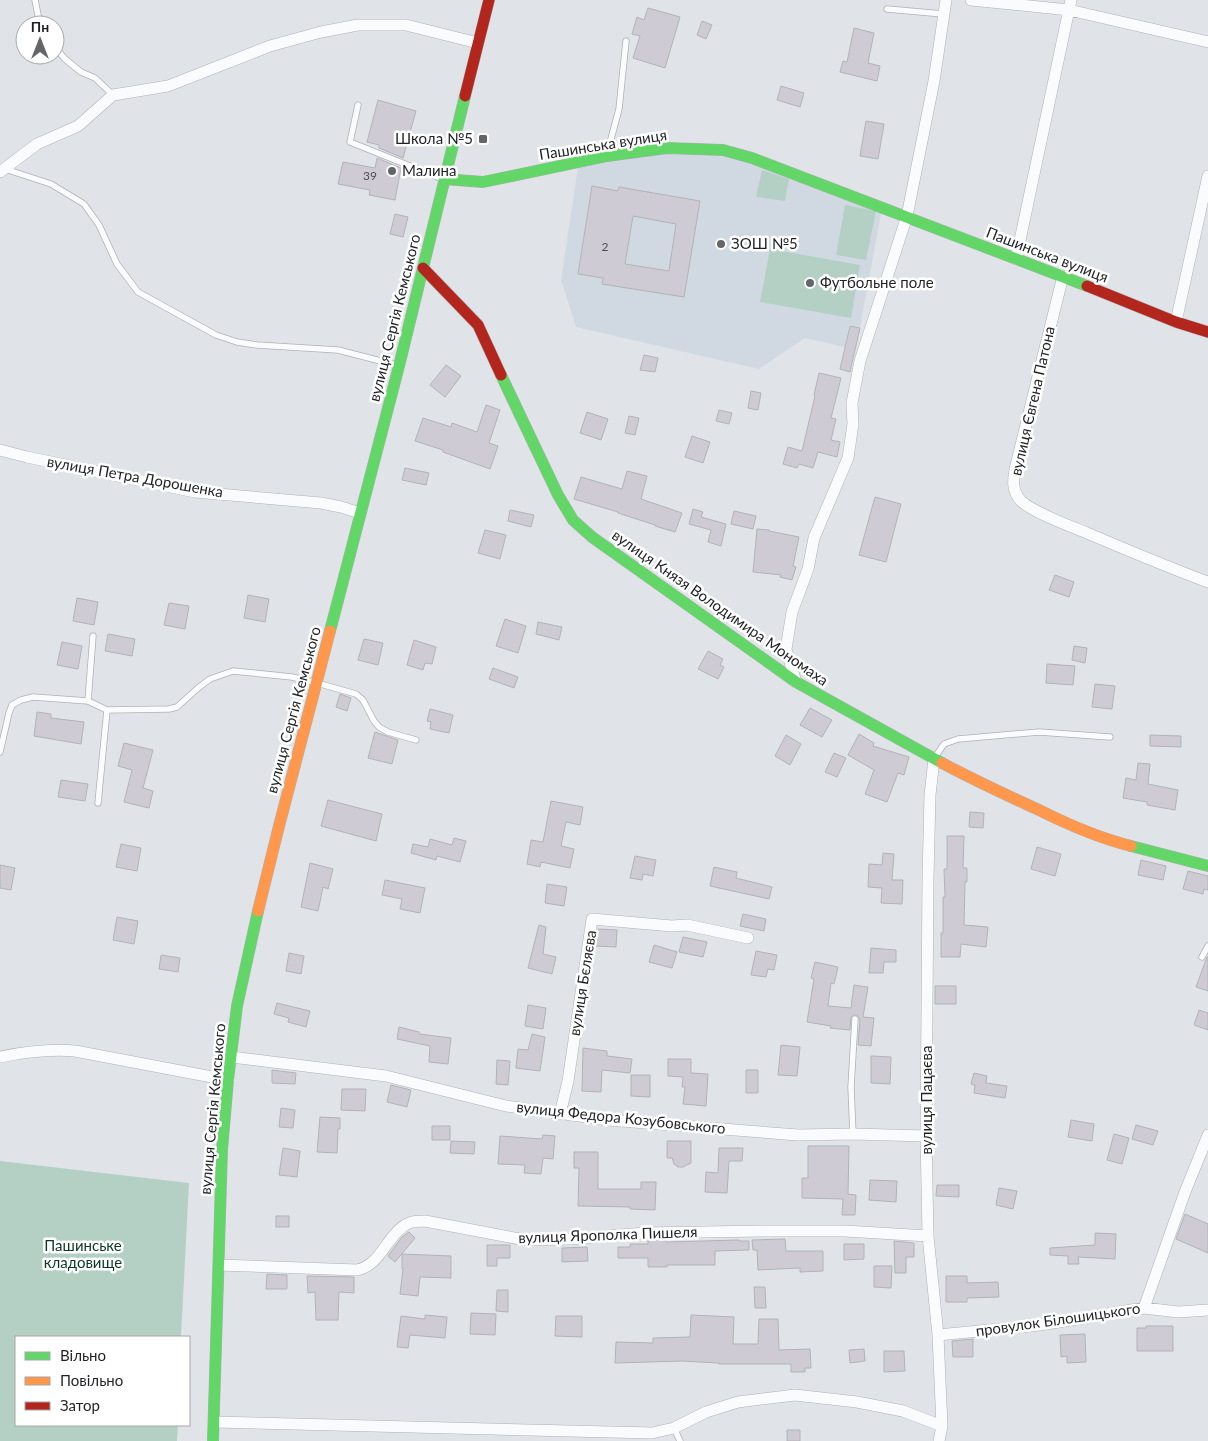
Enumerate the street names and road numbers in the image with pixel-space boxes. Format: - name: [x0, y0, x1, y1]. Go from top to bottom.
- street label: Пашинська вулиця: [538, 125, 668, 163]
- street label: Пашинська вулиця: [984, 223, 1111, 286]
- street label: вулиця Сергія Кемського: [365, 232, 424, 403]
- street label: вулиця Євгена Патона: [1006, 324, 1058, 477]
- street label: вулиця Петра Дорошенка: [46, 452, 225, 500]
- street label: вулиця Князя Володимира Мономаха: [609, 525, 832, 689]
- street label: вулиця Сергія Кемського: [262, 624, 324, 795]
- street label: вулиця Бєляєва: [565, 929, 599, 1037]
- street label: вулиця Сергія Кемського: [196, 1023, 228, 1195]
- street label: вулиця Пацаєва: [917, 1046, 935, 1154]
- street label: вулиця Федора Козубовського: [516, 1097, 727, 1137]
- street label: вулиця Ярополка Пишеля: [518, 1222, 698, 1246]
- street label: провулок Білошицького: [974, 1299, 1141, 1339]

